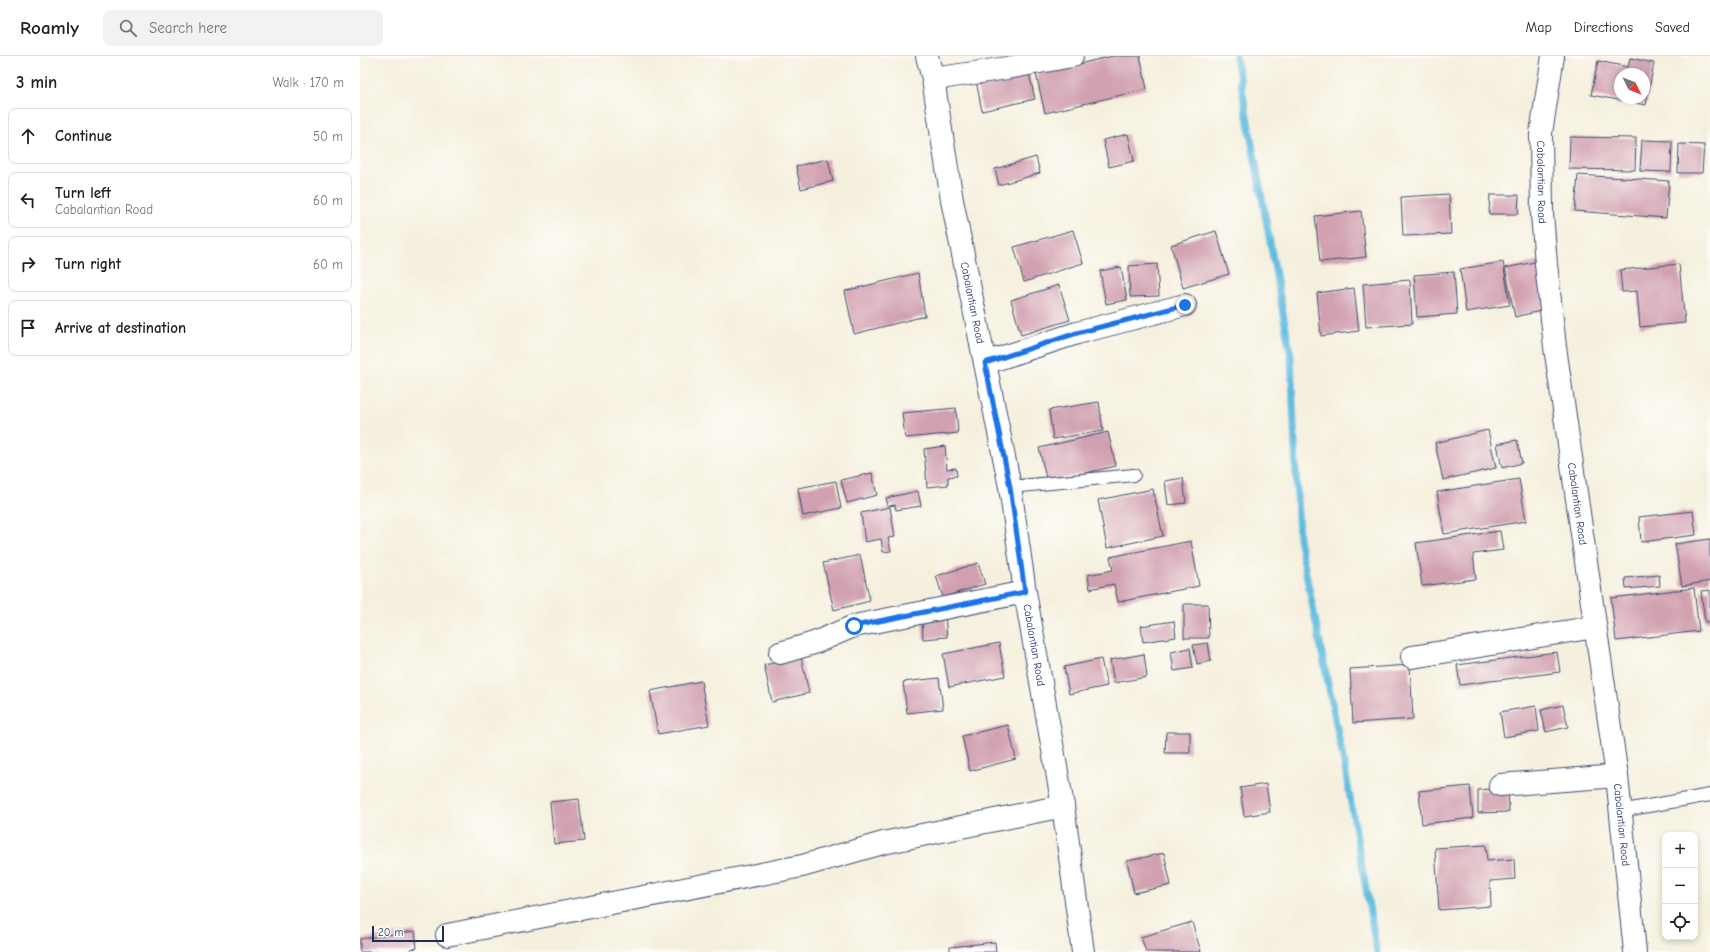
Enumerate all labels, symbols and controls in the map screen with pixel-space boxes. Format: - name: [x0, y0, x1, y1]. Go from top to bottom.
- search box: [103, 10, 383, 46]
- text: Roamly: [20, 17, 79, 39]
- icon: search: [117, 17, 139, 39]
- text: Search here: [149, 19, 227, 37]
- text: Map: [1525, 19, 1552, 36]
- text: Directions: [1574, 19, 1633, 36]
- text: Saved: [1655, 19, 1690, 36]
- north arrow: [1614, 68, 1650, 104]
- text: 3 min: [16, 73, 57, 92]
- text: Walk · 170 m: [272, 75, 344, 90]
- icon: ahead: [17, 125, 39, 147]
- text: Continue: [55, 127, 112, 145]
- text: 50 m: [313, 129, 343, 144]
- street label: Cabalantian Road: [1534, 140, 1549, 224]
- text: Turn left: [55, 184, 111, 202]
- icon: left: [17, 189, 39, 211]
- text: 60 m: [313, 193, 343, 208]
- text: Cabalantian Road: [55, 202, 153, 217]
- icon: right: [17, 253, 39, 275]
- text: Turn right: [55, 255, 121, 273]
- text: 60 m: [313, 257, 343, 272]
- street label: Cabalantian Road: [958, 261, 987, 345]
- route end: [1176, 296, 1194, 314]
- icon: arrive: [17, 317, 39, 339]
- text: Arrive at destination: [55, 319, 186, 337]
- street label: Cabalantian Road: [1565, 462, 1590, 546]
- street label: Cabalantian Road: [1020, 603, 1048, 687]
- route start: [845, 617, 863, 635]
- street label: Cabalantian Road: [1611, 783, 1632, 867]
- map controls: [1662, 832, 1698, 940]
- button: +: [1662, 832, 1698, 868]
- button: −: [1662, 868, 1698, 904]
- button: locate: [1662, 904, 1698, 940]
- scale bar: [372, 924, 444, 943]
- text: 20 m: [378, 926, 403, 939]

